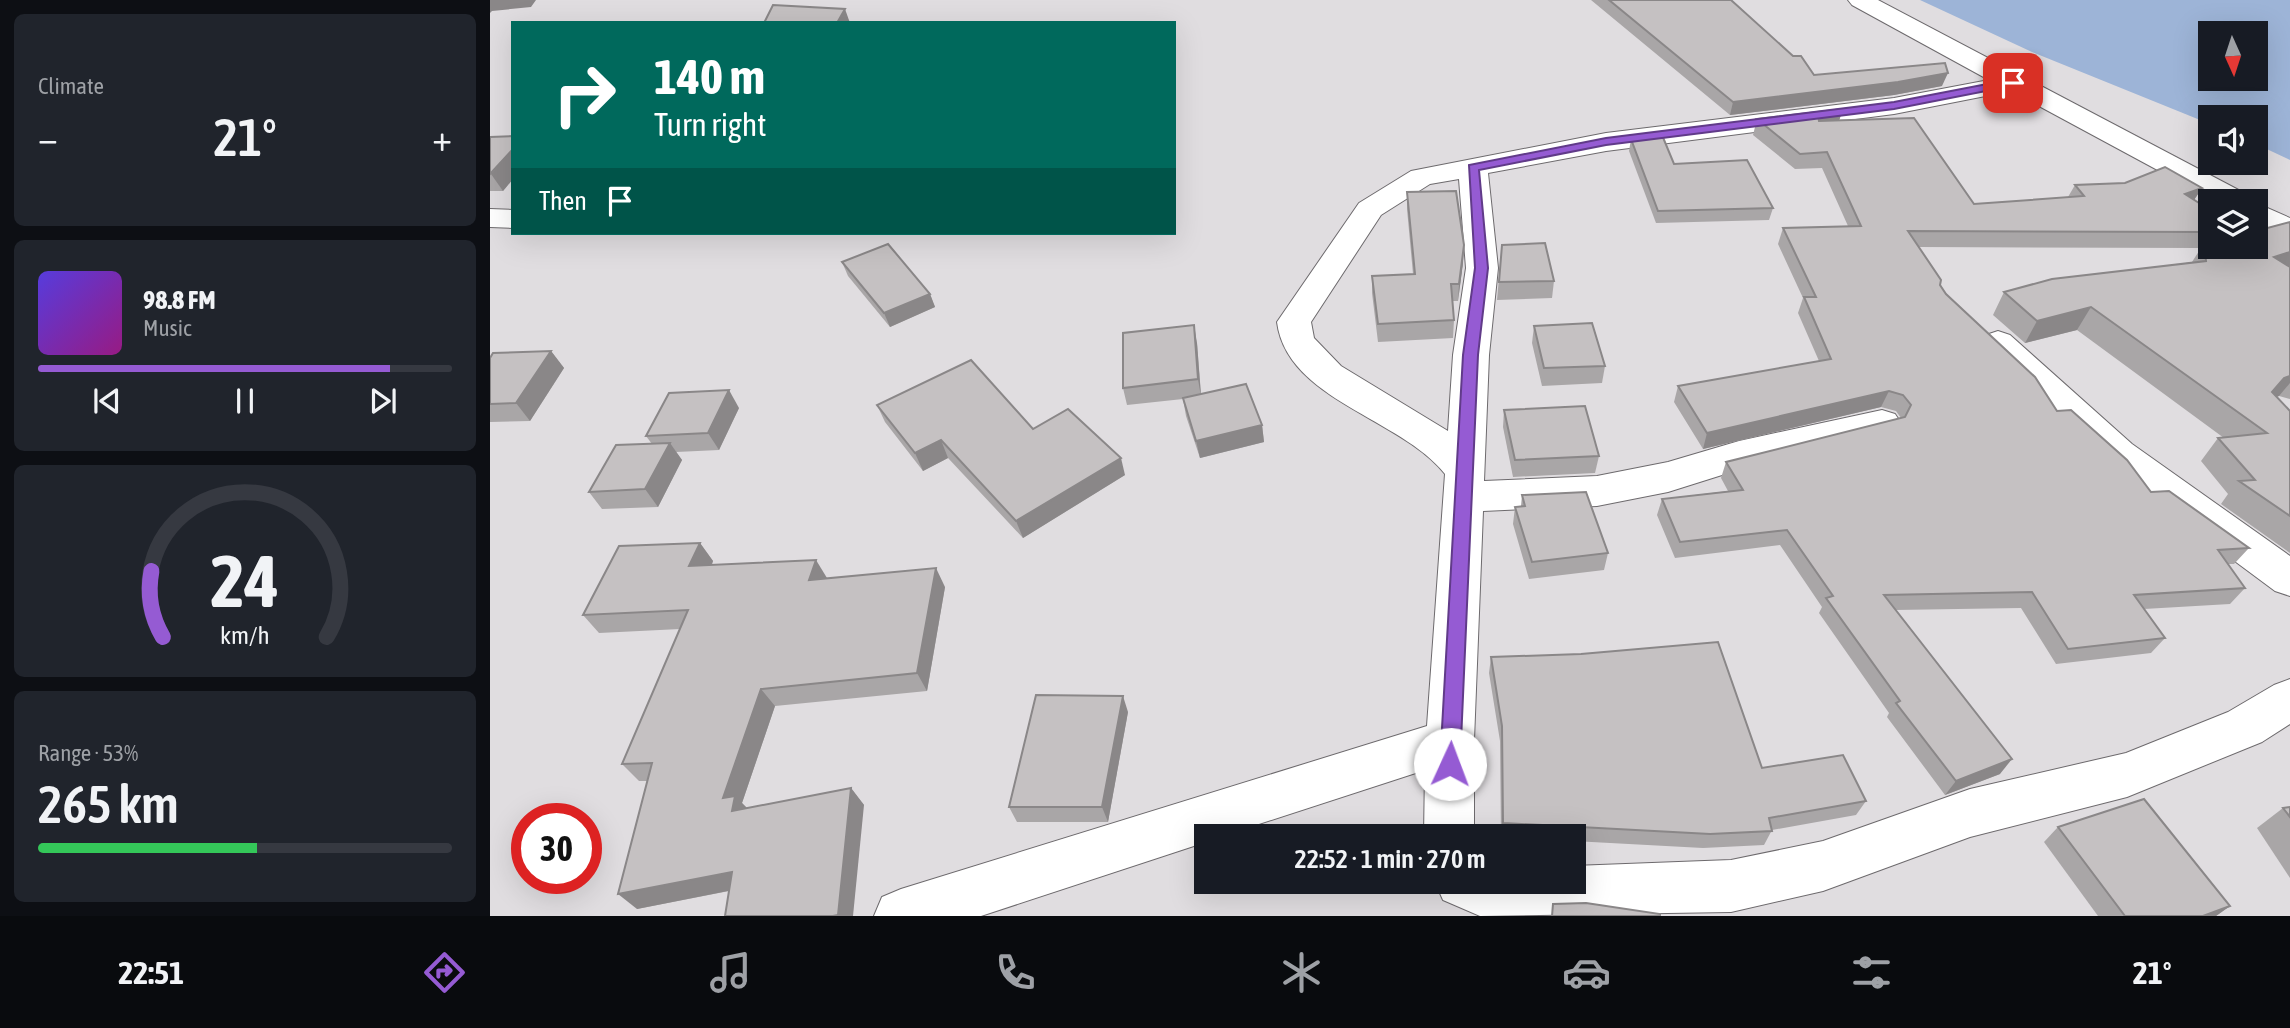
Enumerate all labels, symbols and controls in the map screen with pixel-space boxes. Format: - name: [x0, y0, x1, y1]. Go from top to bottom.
- north arrow: [2198, 21, 2268, 91]
- map controls: [2198, 21, 2268, 259]
- text: 140 m: [654, 48, 765, 104]
- icon: right: [539, 49, 630, 140]
- pin: [1983, 53, 2043, 113]
- icon: arrive: [1994, 64, 2032, 102]
- text: Climate: [38, 73, 104, 99]
- button: sound: [2198, 105, 2268, 175]
- text: Turn right: [654, 106, 767, 143]
- text: 21°: [213, 107, 277, 167]
- text: −: [38, 116, 58, 159]
- text: +: [432, 116, 452, 159]
- icon: arrive: [601, 182, 639, 220]
- text: Then: [539, 186, 587, 216]
- button: layers: [2198, 189, 2268, 259]
- text: 98.8 FM: [143, 285, 216, 315]
- text: Music: [143, 315, 191, 341]
- icon: previous: [88, 382, 126, 420]
- icon: pause: [226, 382, 264, 420]
- icon: next: [364, 382, 402, 420]
- text: 24: [211, 539, 279, 622]
- text: km/h: [220, 621, 270, 649]
- position arrow: [1413, 727, 1487, 801]
- text: Range · 53%: [38, 740, 138, 766]
- text: 265 km: [38, 774, 179, 834]
- speed limit sign: 30: [511, 803, 602, 894]
- text: 22:52 · 1 min · 270 m: [1295, 844, 1485, 874]
- icon: directions: [420, 948, 469, 997]
- icon: music: [706, 948, 755, 997]
- icon: phone: [991, 948, 1040, 997]
- icon: climate: [1277, 948, 1326, 997]
- icon: car: [1562, 948, 1611, 997]
- icon: filters: [1847, 948, 1896, 997]
- text: 22:51: [118, 954, 184, 991]
- text: 21°: [2133, 954, 2172, 991]

